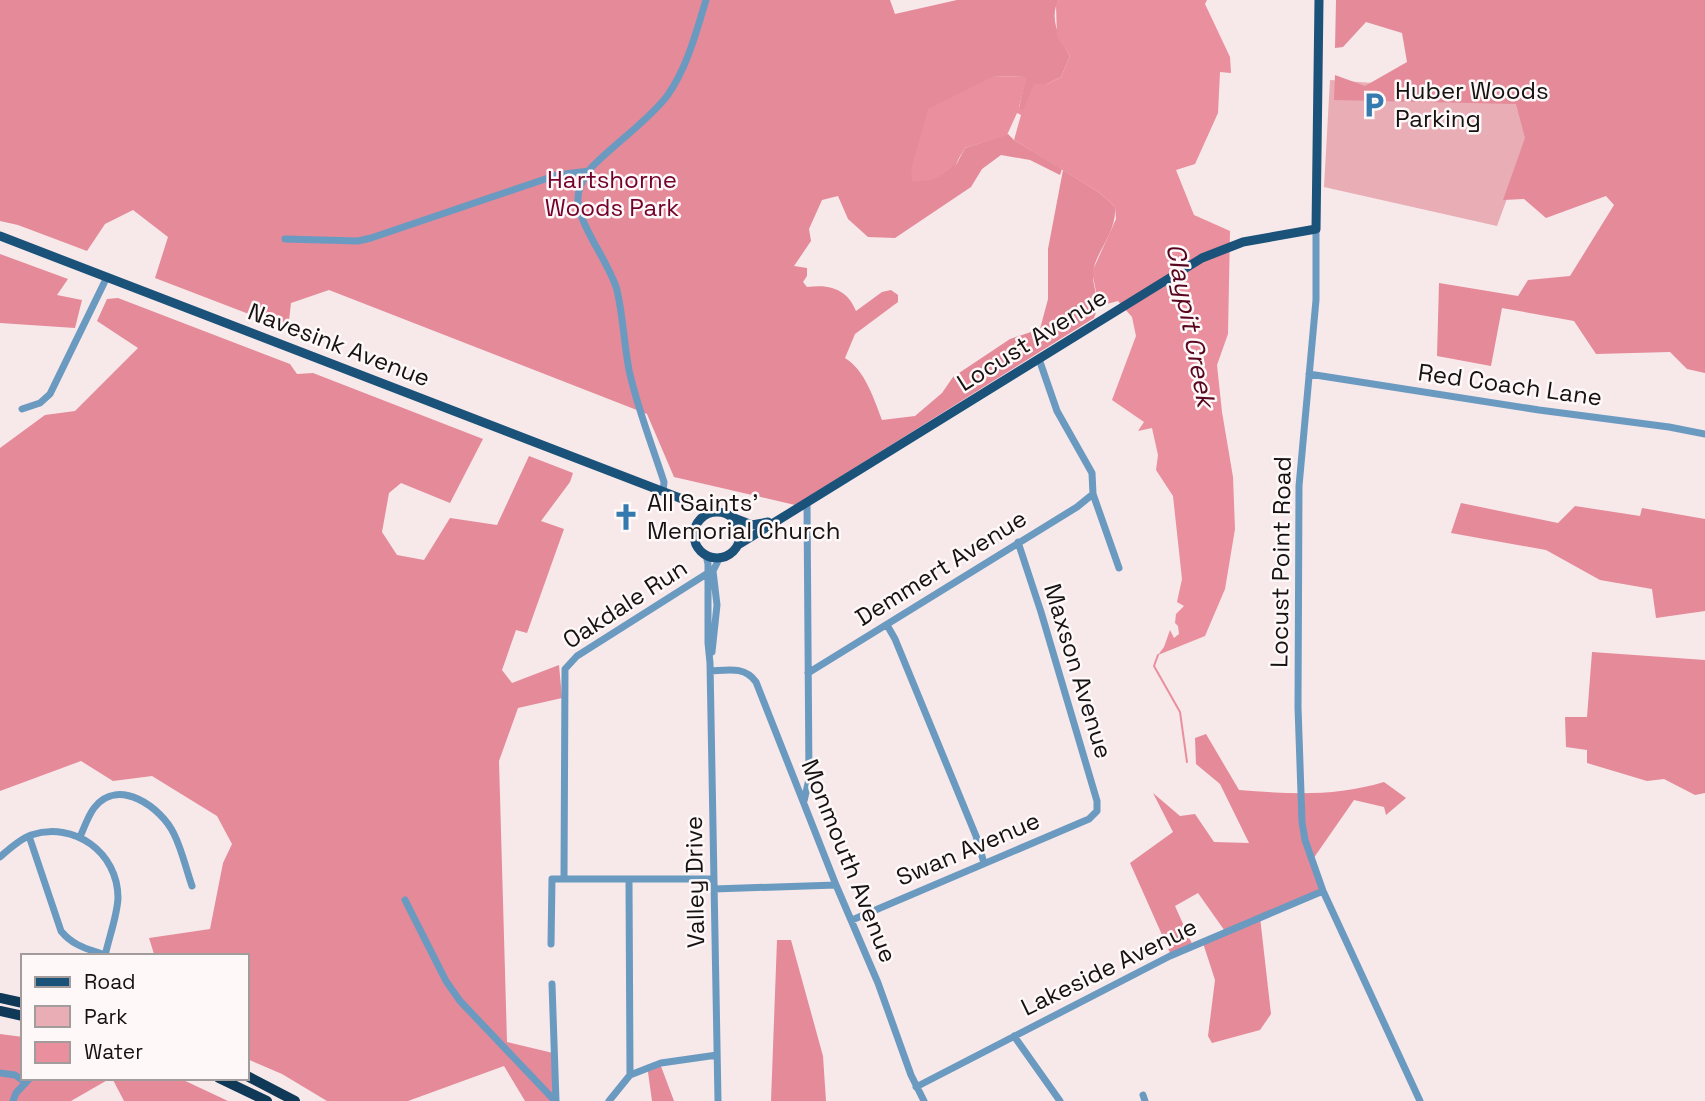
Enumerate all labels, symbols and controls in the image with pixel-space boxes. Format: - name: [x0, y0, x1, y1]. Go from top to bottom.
- place label: Huber Woods Parking: [1395, 75, 1549, 134]
- parking icon: Huber Woods Parking: [1359, 90, 1389, 120]
- park label: Hartshorne Woods Park: [545, 164, 679, 223]
- water label: Claypit Creek: [1158, 240, 1224, 413]
- street label: Locust Avenue: [951, 281, 1112, 398]
- street label: Navesink Avenue: [244, 296, 435, 393]
- street label: Red Coach Lane: [1416, 356, 1604, 413]
- street label: Locust Point Road: [1263, 456, 1298, 668]
- place label: All Saints' Memorial Church: [647, 487, 841, 546]
- church icon: All Saints' Memorial Church: [611, 502, 641, 532]
- street label: Demmert Avenue: [849, 502, 1032, 633]
- street label: Oakdale Run: [557, 552, 693, 655]
- street label: Maxson Avenue: [1037, 580, 1120, 762]
- street label: Monmouth Avenue: [794, 754, 904, 967]
- street label: Swan Avenue: [891, 804, 1044, 893]
- street label: Valley Drive: [678, 816, 711, 948]
- street label: Lakeside Avenue: [1016, 910, 1202, 1023]
- legend: [21, 954, 248, 1080]
- text: Road: [84, 968, 136, 995]
- text: Park: [84, 1003, 128, 1030]
- text: Water: [84, 1038, 143, 1065]

